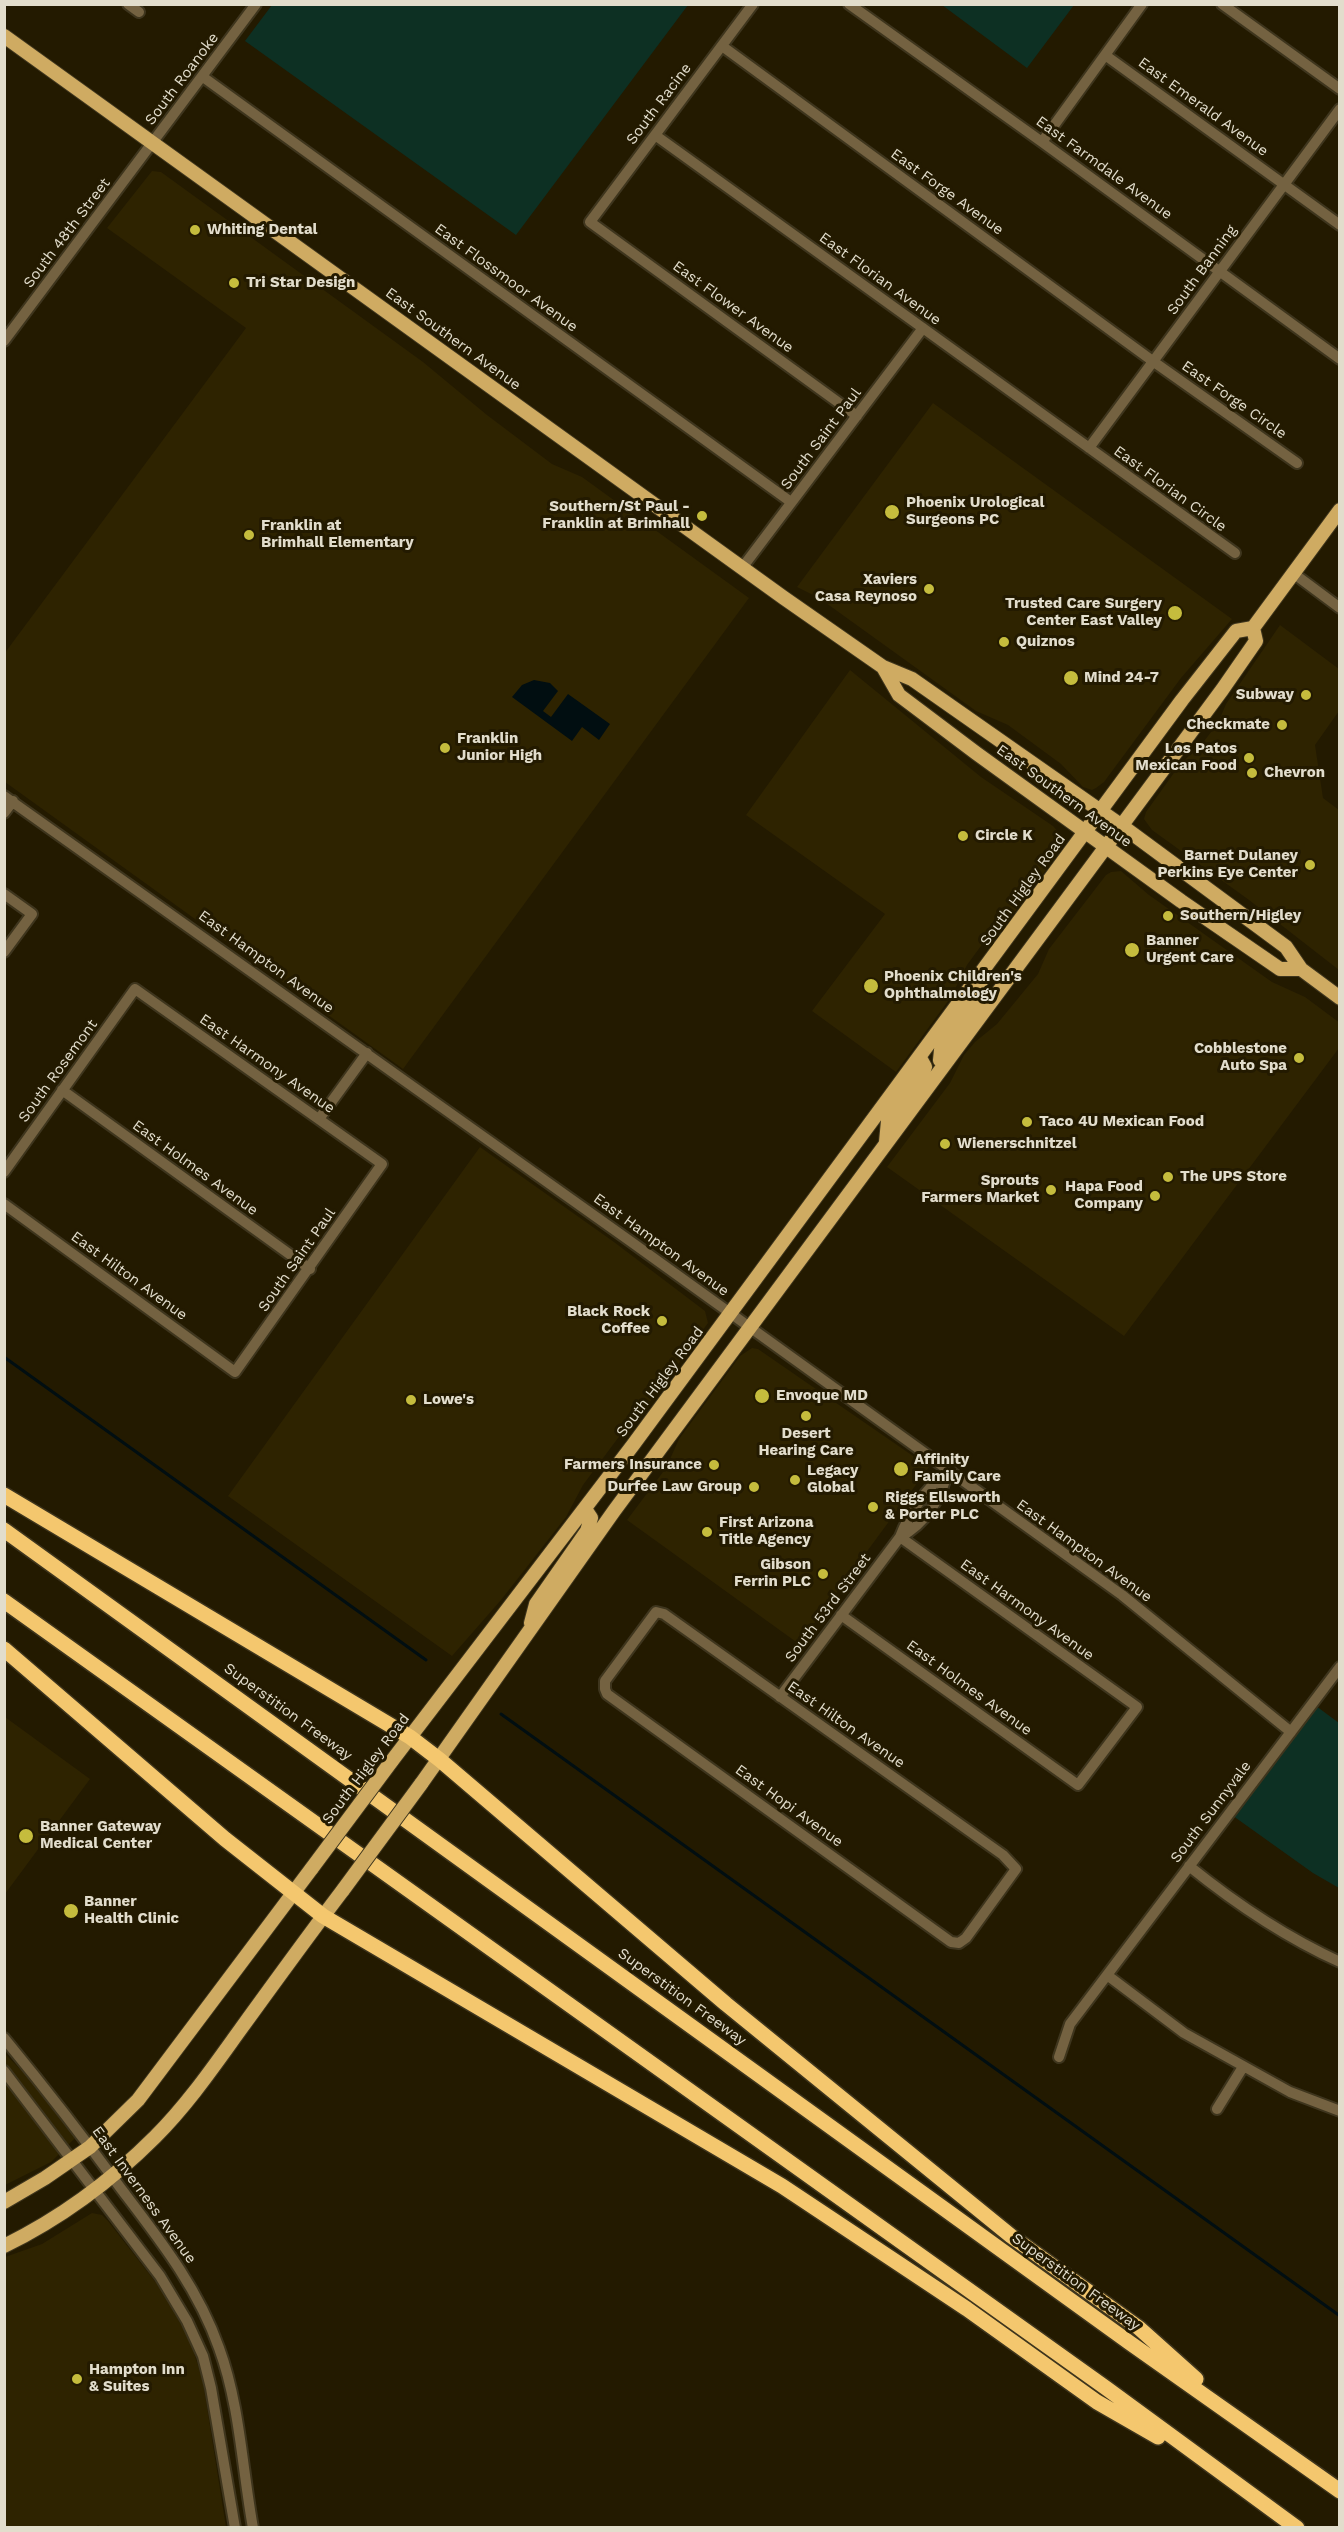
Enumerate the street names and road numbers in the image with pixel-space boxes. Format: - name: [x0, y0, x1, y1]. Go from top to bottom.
- street label: South Roanoke: [141, 29, 223, 129]
- street label: East Emerald Avenue: [1134, 54, 1272, 160]
- street label: South Racine: [623, 60, 695, 148]
- street label: East Farmdale Avenue: [1032, 113, 1176, 223]
- street label: East Forge Avenue: [887, 145, 1007, 239]
- street label: South 48th Street: [20, 175, 114, 291]
- street label: East Flossmoor Avenue: [431, 220, 581, 336]
- street label: South Banning: [1163, 222, 1241, 318]
- street label: East Florian Avenue: [816, 229, 944, 329]
- street label: East Flower Avenue: [669, 257, 797, 357]
- street label: East Southern Avenue: [382, 284, 524, 394]
- street label: East Forge Circle: [1178, 357, 1290, 443]
- street label: South Saint Paul: [777, 385, 865, 493]
- street label: East Florian Circle: [1110, 442, 1230, 536]
- street label: East Southern Avenue: [993, 741, 1135, 851]
- street label: South Higley Road: [976, 831, 1070, 949]
- street label: East Hampton Avenue: [195, 907, 337, 1017]
- street label: East Harmony Avenue: [196, 1010, 338, 1118]
- street label: South Rosemont: [15, 1016, 101, 1126]
- street label: East Holmes Avenue: [129, 1116, 261, 1220]
- street label: East Hampton Avenue: [590, 1190, 732, 1300]
- street label: South Saint Paul: [254, 1205, 340, 1315]
- street label: East Hilton Avenue: [67, 1228, 191, 1324]
- street label: South Higley Road: [613, 1323, 707, 1441]
- street label: East Hampton Avenue: [1013, 1496, 1155, 1606]
- street label: South 53rd Street: [781, 1550, 875, 1666]
- street label: East Harmony Avenue: [957, 1555, 1097, 1665]
- street label: East Holmes Avenue: [903, 1636, 1035, 1740]
- street label: Superstition Freeway: [220, 1659, 356, 1765]
- street label: East Hilton Avenue: [784, 1678, 908, 1772]
- street label: South Higley Road: [319, 1710, 413, 1828]
- street label: South Sunnyvale: [1167, 1758, 1255, 1866]
- street label: East Hopi Avenue: [732, 1761, 846, 1851]
- street label: Superstition Freeway: [614, 1944, 750, 2050]
- street label: East Inverness Avenue: [88, 2123, 200, 2267]
- street label: Superstition Freeway: [1008, 2229, 1144, 2335]

